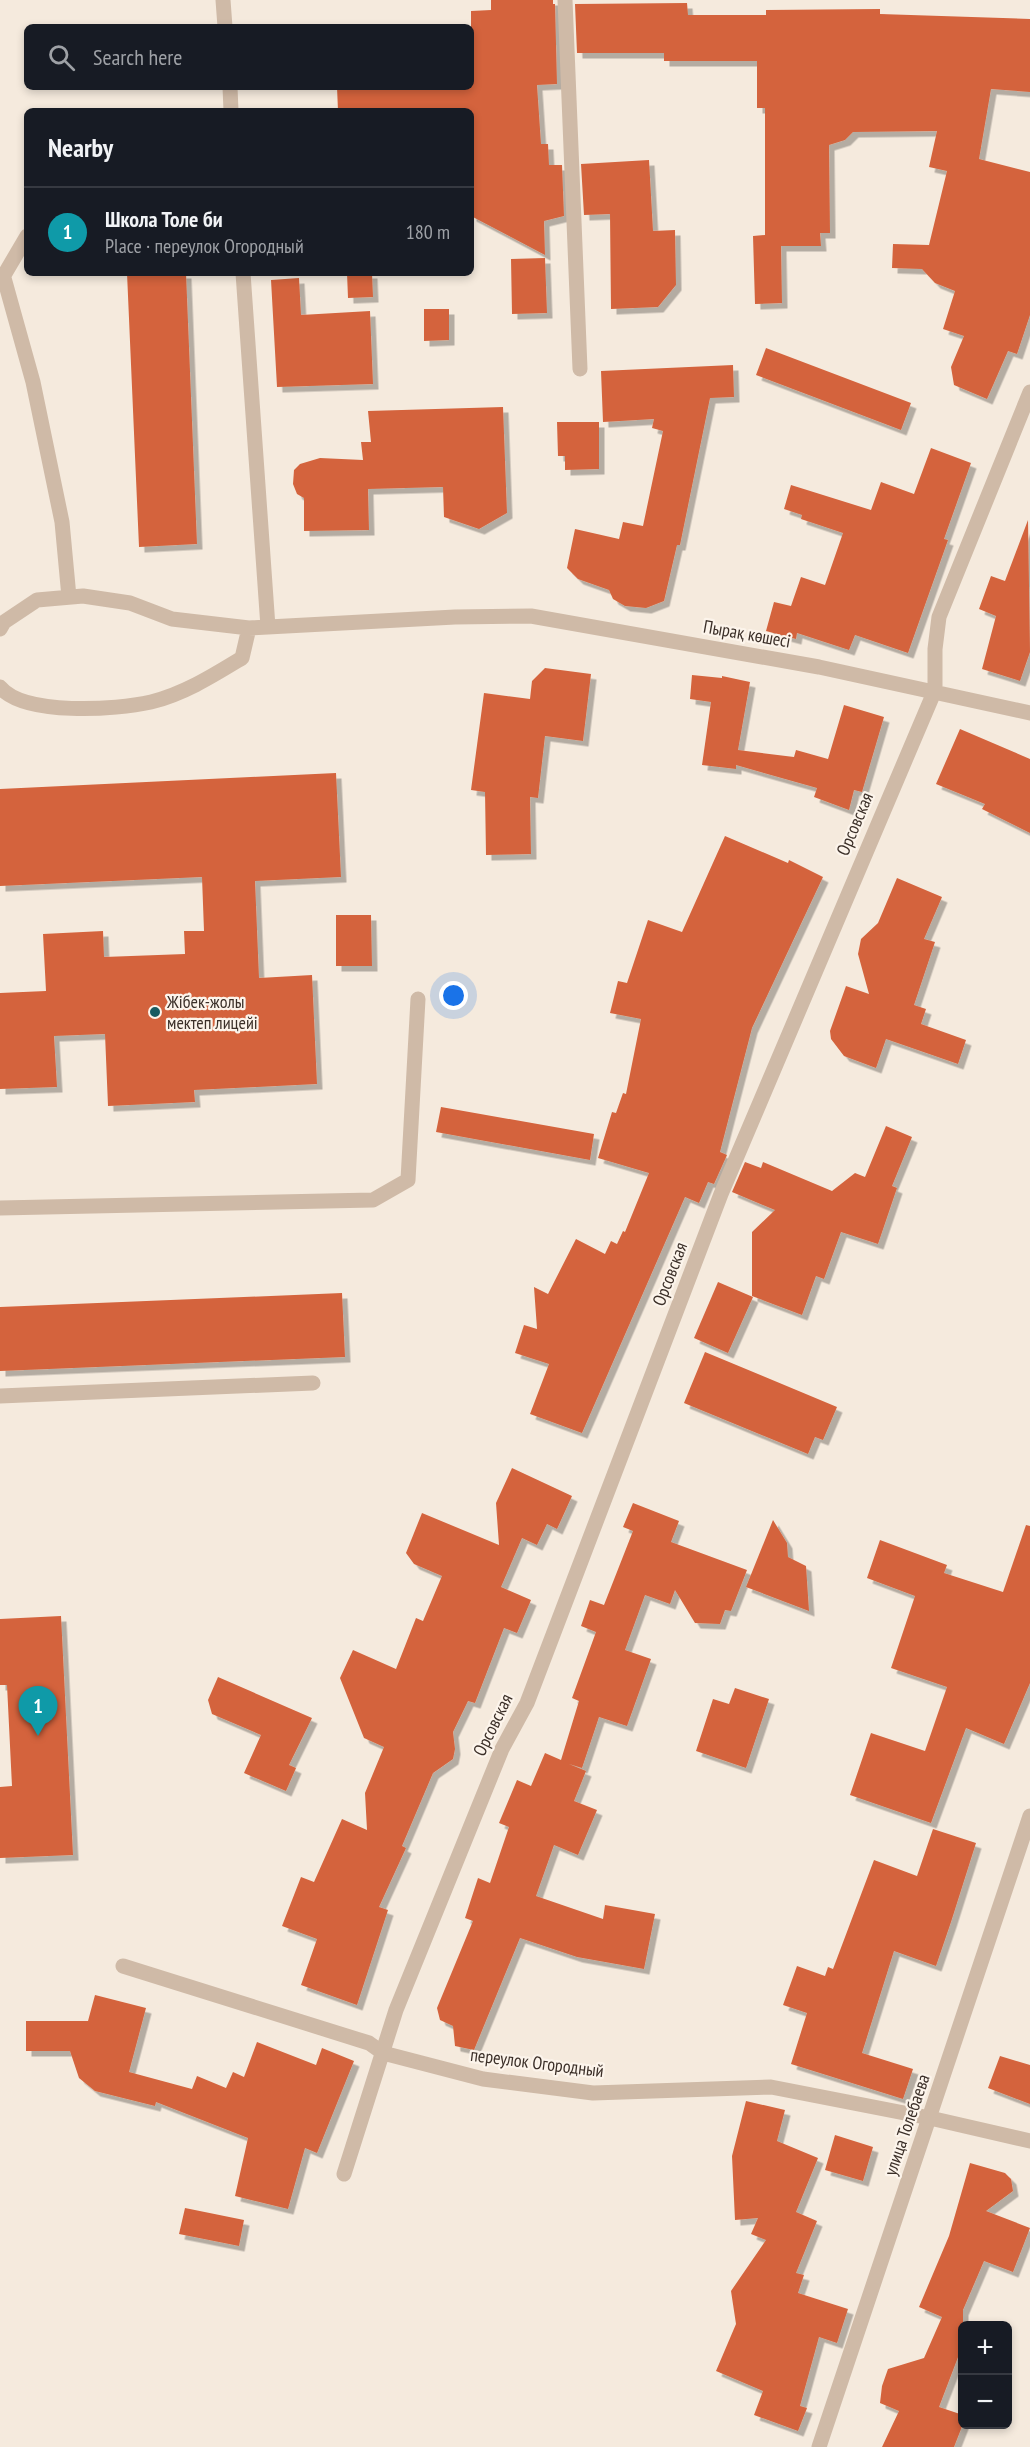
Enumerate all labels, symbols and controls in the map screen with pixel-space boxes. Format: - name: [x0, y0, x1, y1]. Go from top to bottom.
- search box: [24, 24, 474, 90]
- icon: search: [45, 41, 78, 74]
- text: Search here: [93, 43, 182, 71]
- text: Nearby: [48, 131, 113, 164]
- text: Школа Толе би: [105, 205, 223, 233]
- text: 1: [63, 219, 72, 245]
- text: 180 m: [406, 219, 450, 245]
- text: Place · переулок Огородный: [105, 233, 304, 259]
- street label: Пырақ көшесі: [702, 615, 793, 652]
- street label: Орсовская: [831, 789, 878, 859]
- your location: [439, 981, 468, 1010]
- place label: Жібек-жолы мектеп лицейі: [166, 990, 258, 1034]
- marker: Жібек-жолы мектеп лицейі: [148, 1005, 162, 1019]
- street label: Орсовская: [647, 1239, 692, 1309]
- pin: 1: [18, 1686, 57, 1736]
- street label: Орсовская: [468, 1690, 517, 1760]
- street label: переулок Огородный: [469, 2043, 605, 2082]
- street label: улица Толебаева: [878, 2071, 935, 2179]
- map controls: [958, 2321, 1012, 2429]
- button: +: [958, 2321, 1012, 2375]
- button: −: [958, 2375, 1012, 2429]

